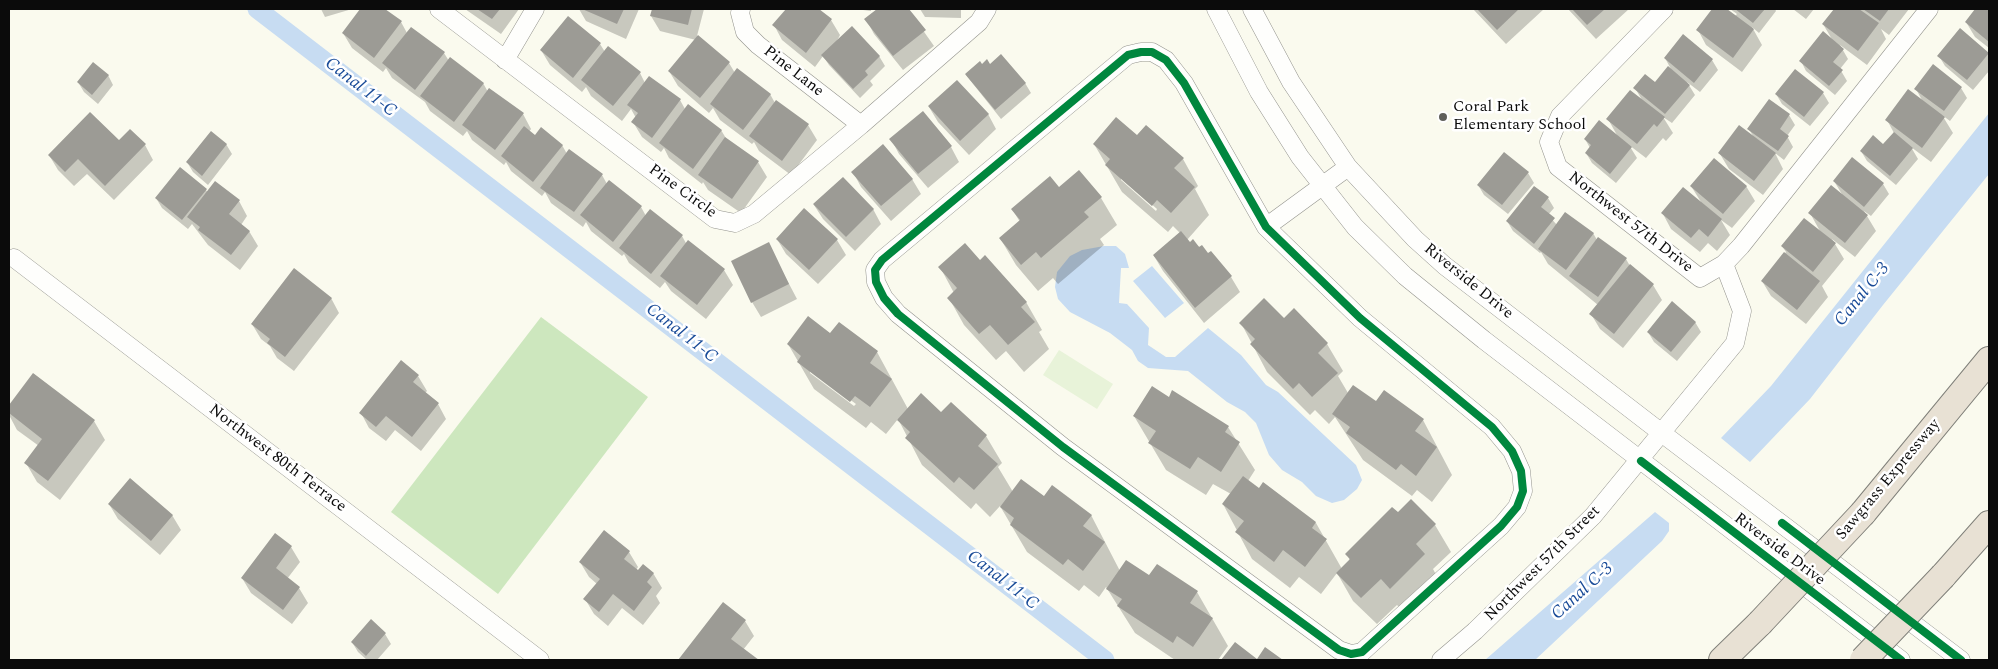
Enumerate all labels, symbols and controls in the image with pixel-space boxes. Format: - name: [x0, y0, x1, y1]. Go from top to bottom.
- street label: Pine Lane: [759, 42, 827, 102]
- water label: Canal 11-C: [320, 53, 400, 123]
- place label: Coral Park Elementary School: [1453, 98, 1586, 136]
- marker: Coral Park Elementary School: [1437, 111, 1449, 123]
- street label: Pine Circle: [644, 161, 720, 223]
- street label: Northwest 57th Drive: [1564, 168, 1696, 278]
- street label: Riverside Drive: [1420, 240, 1516, 324]
- water label: Canal C-3: [1831, 259, 1895, 331]
- water label: Canal 11-C: [641, 299, 721, 369]
- street label: Northwest 80th Terrace: [204, 401, 350, 517]
- street label: Sawgrass Expressway: [1833, 416, 1945, 544]
- street label: Northwest 57th Street: [1481, 502, 1605, 626]
- street label: Riverside Drive: [1730, 509, 1828, 591]
- water label: Canal 11-C: [962, 546, 1042, 616]
- water label: Canal C-3: [1548, 559, 1618, 625]

